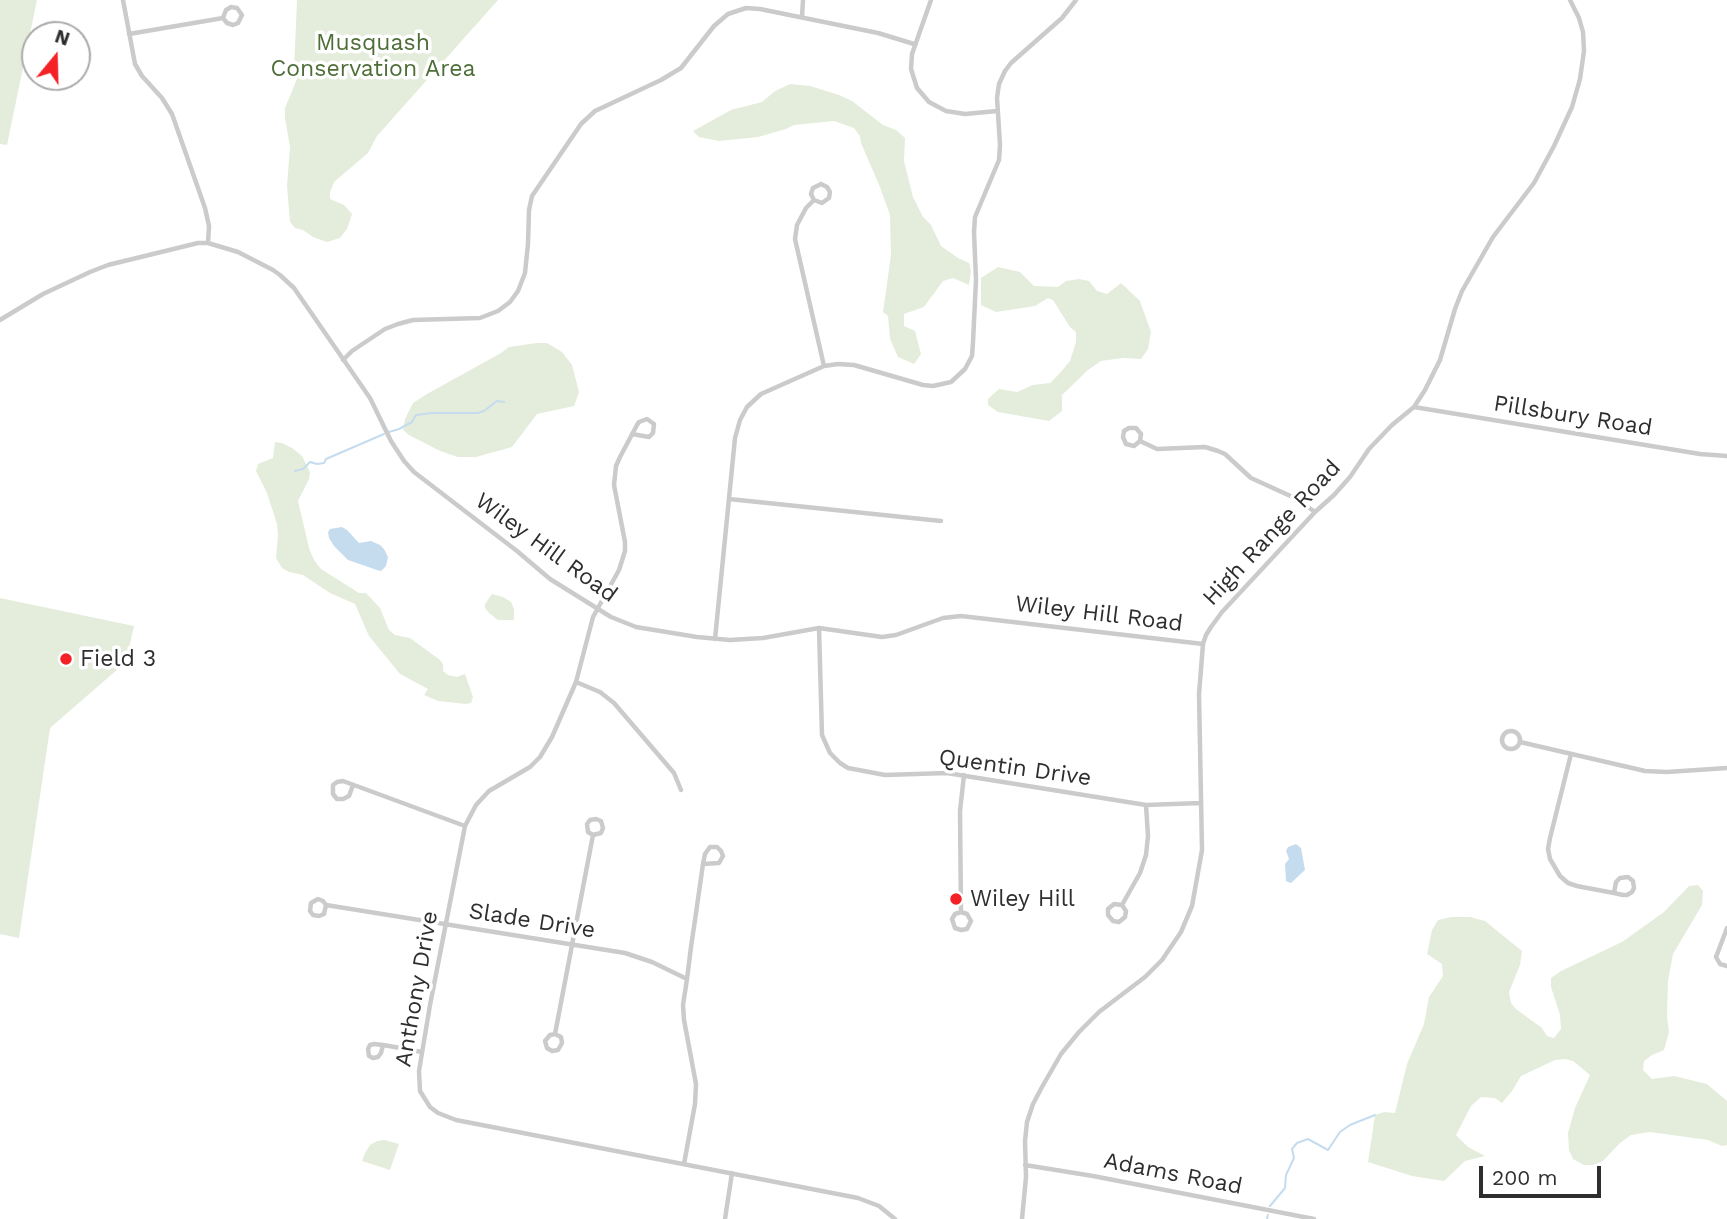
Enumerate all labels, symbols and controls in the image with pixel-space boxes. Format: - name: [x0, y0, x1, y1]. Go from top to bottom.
- north arrow: [21, 21, 91, 91]
- text: N: [52, 24, 73, 51]
- park label: Musquash Conservation Area: [271, 29, 475, 83]
- street label: Pillsbury Road: [1492, 390, 1654, 442]
- street label: High Range Road: [1197, 454, 1347, 612]
- street label: Wiley Hill Road: [470, 487, 622, 609]
- street label: Wiley Hill Road: [1014, 590, 1184, 638]
- place label: Field 3: [80, 645, 156, 673]
- marker: Field 3: [58, 651, 74, 667]
- street label: Quentin Drive: [937, 744, 1093, 792]
- place label: Wiley Hill: [970, 885, 1075, 913]
- marker: Wiley Hill: [948, 891, 964, 907]
- street label: Slade Drive: [467, 897, 597, 945]
- street label: Anthony Drive: [390, 909, 444, 1069]
- street label: Adams Road: [1101, 1147, 1245, 1201]
- scale bar: [1482, 1152, 1604, 1196]
- text: 200 m: [1492, 1165, 1558, 1190]

